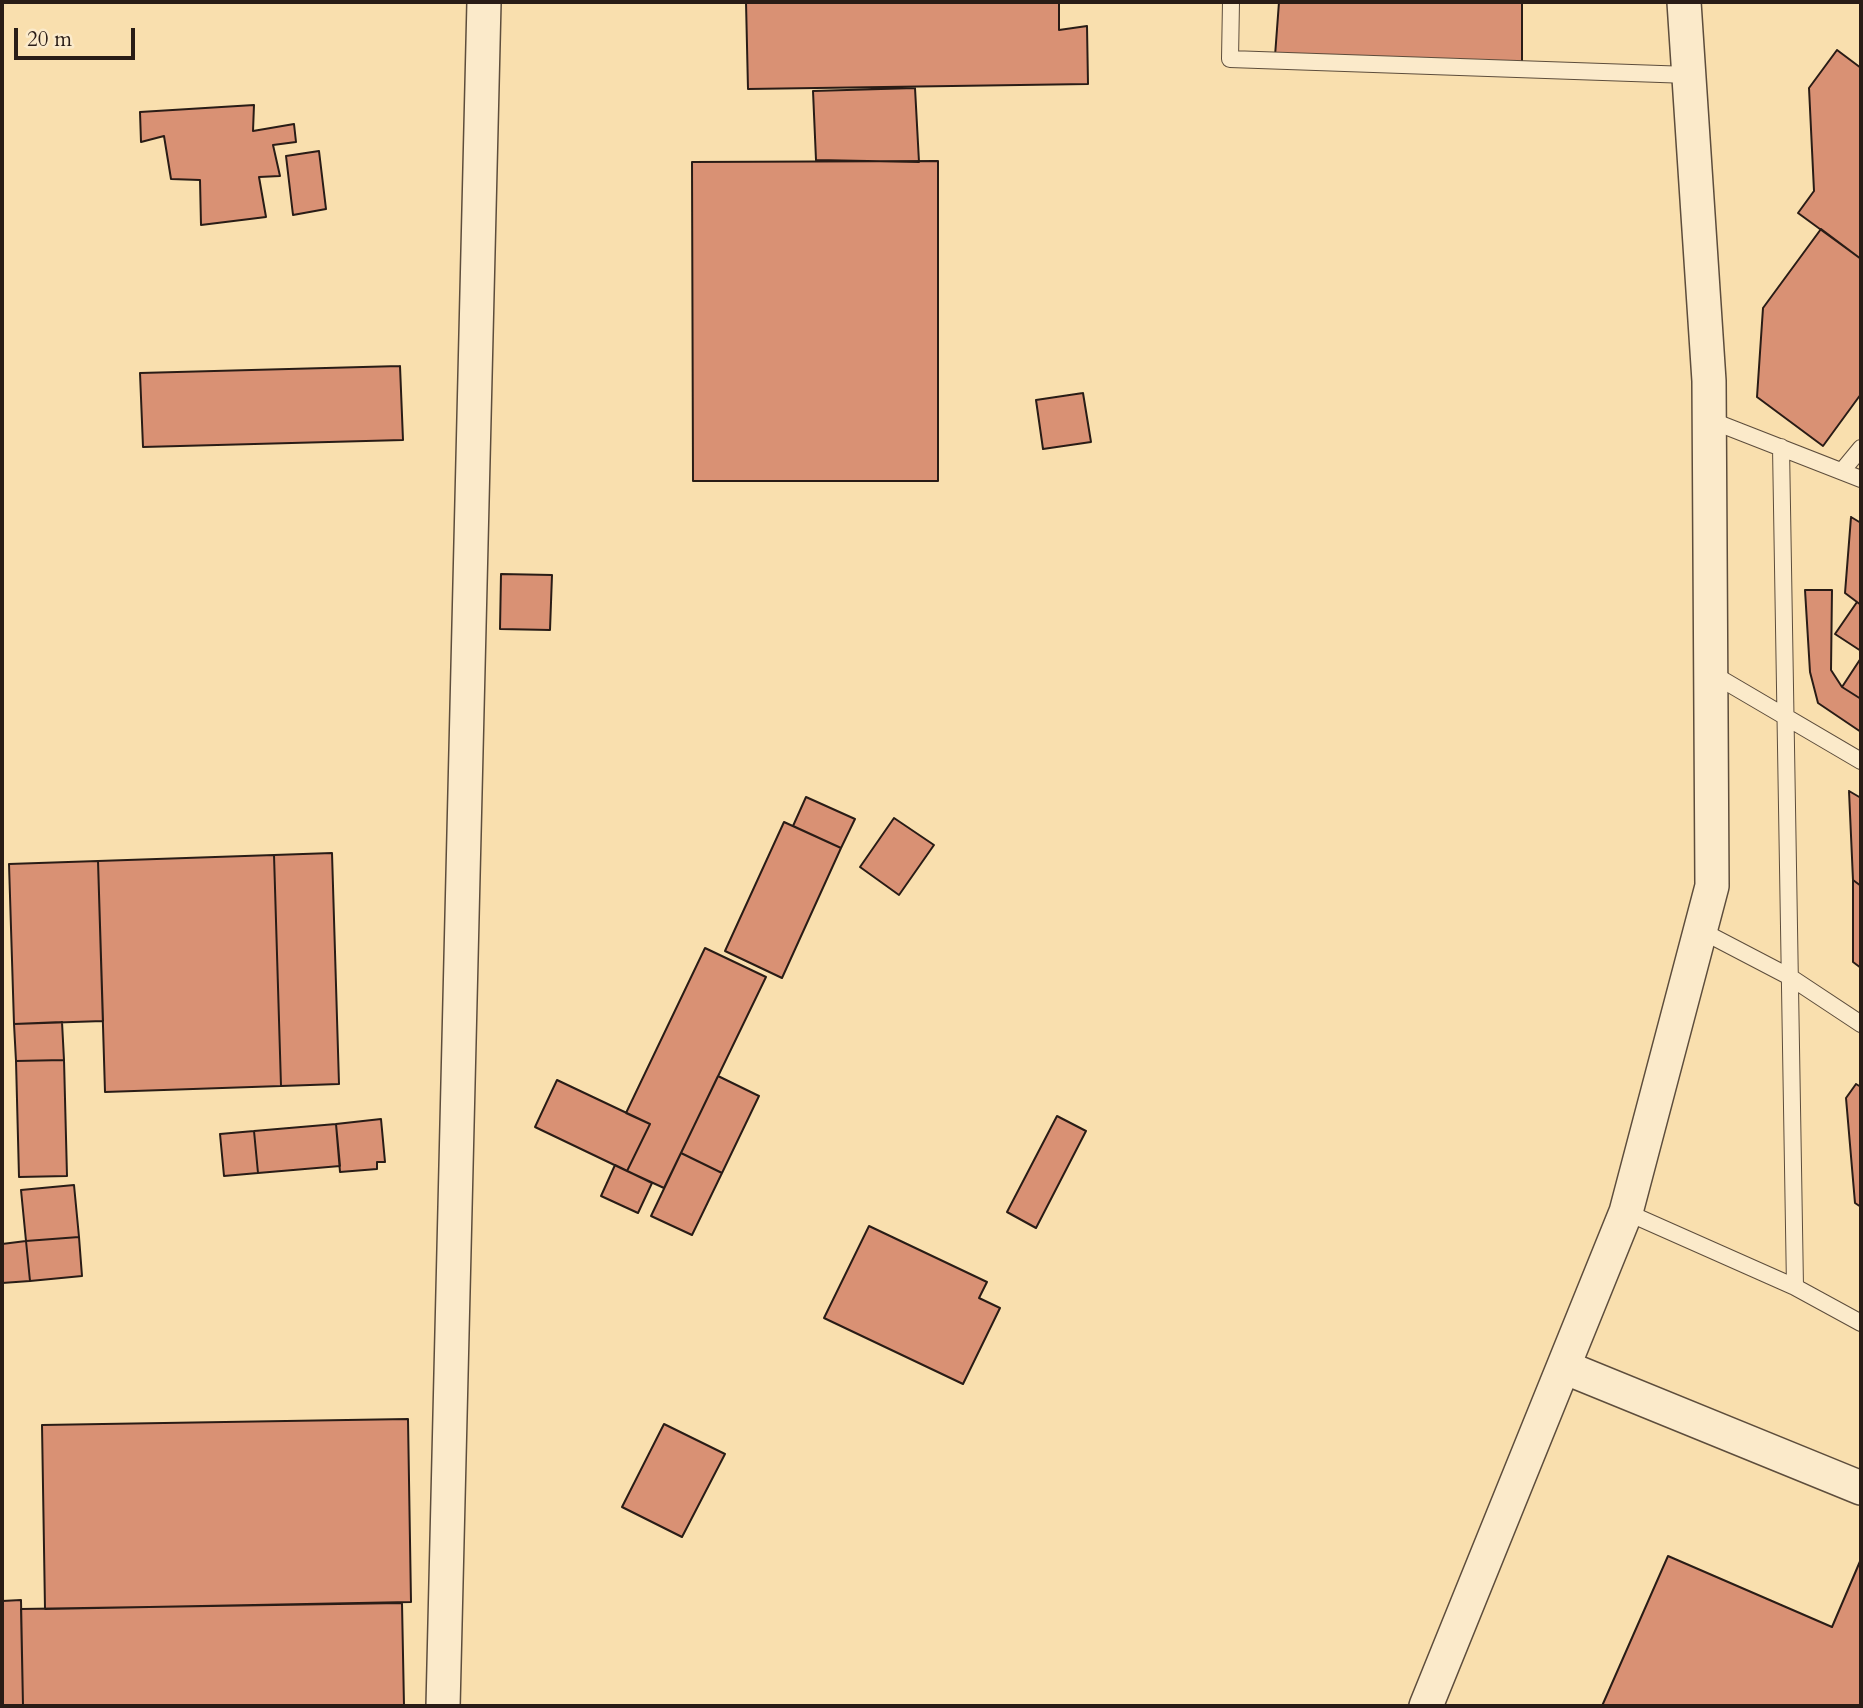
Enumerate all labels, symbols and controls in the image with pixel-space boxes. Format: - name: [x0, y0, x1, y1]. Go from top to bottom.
- scale bar: [18, 14, 138, 58]
- text: 20 m: [27, 25, 72, 54]

